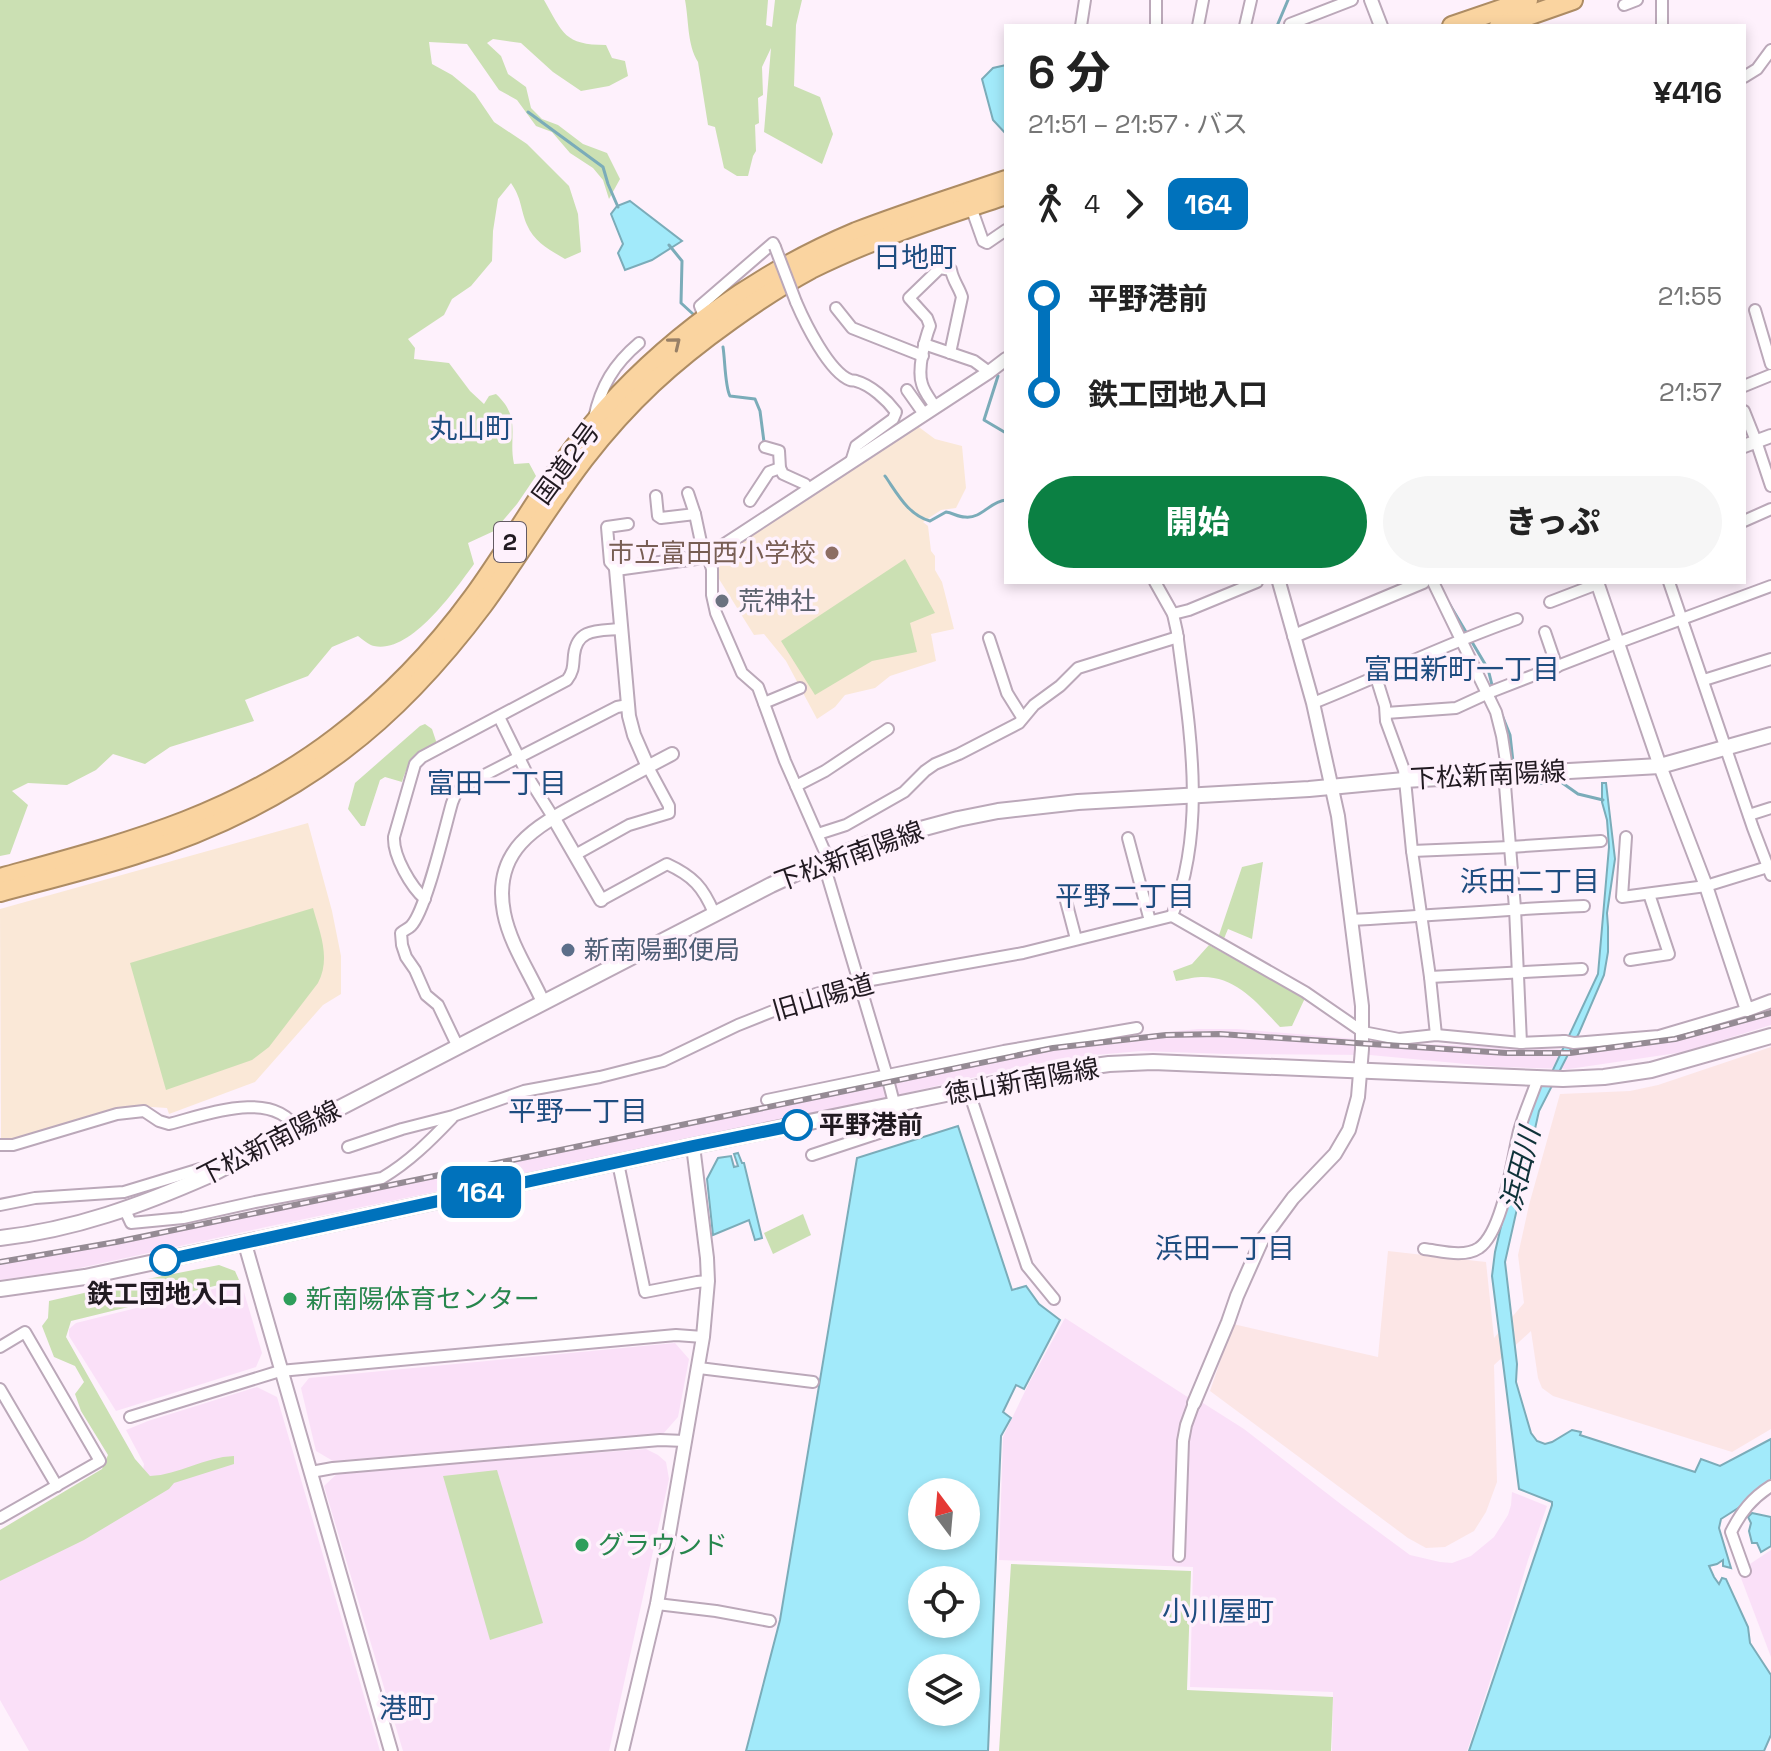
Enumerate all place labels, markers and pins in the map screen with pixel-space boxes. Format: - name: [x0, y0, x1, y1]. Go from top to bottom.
- place label: 市立富田西小学校: [608, 536, 816, 570]
- marker: 市立富田西小学校: [823, 544, 841, 562]
- place label: 荒神社: [738, 584, 816, 618]
- marker: 荒神社: [713, 592, 731, 610]
- place label: 新南陽郵便局: [584, 933, 740, 967]
- marker: 新南陽郵便局: [559, 941, 577, 959]
- place label: 平野港前: [819, 1108, 923, 1142]
- marker: 平野港前: [782, 1110, 812, 1140]
- marker: 鉄工団地入口: [150, 1245, 180, 1275]
- place label: 鉄工団地入口: [87, 1277, 243, 1311]
- place label: 新南陽体育センター: [306, 1282, 540, 1316]
- marker: 新南陽体育センター: [281, 1290, 299, 1308]
- place label: グラウンド: [598, 1528, 728, 1562]
- marker: グラウンド: [573, 1536, 591, 1554]

